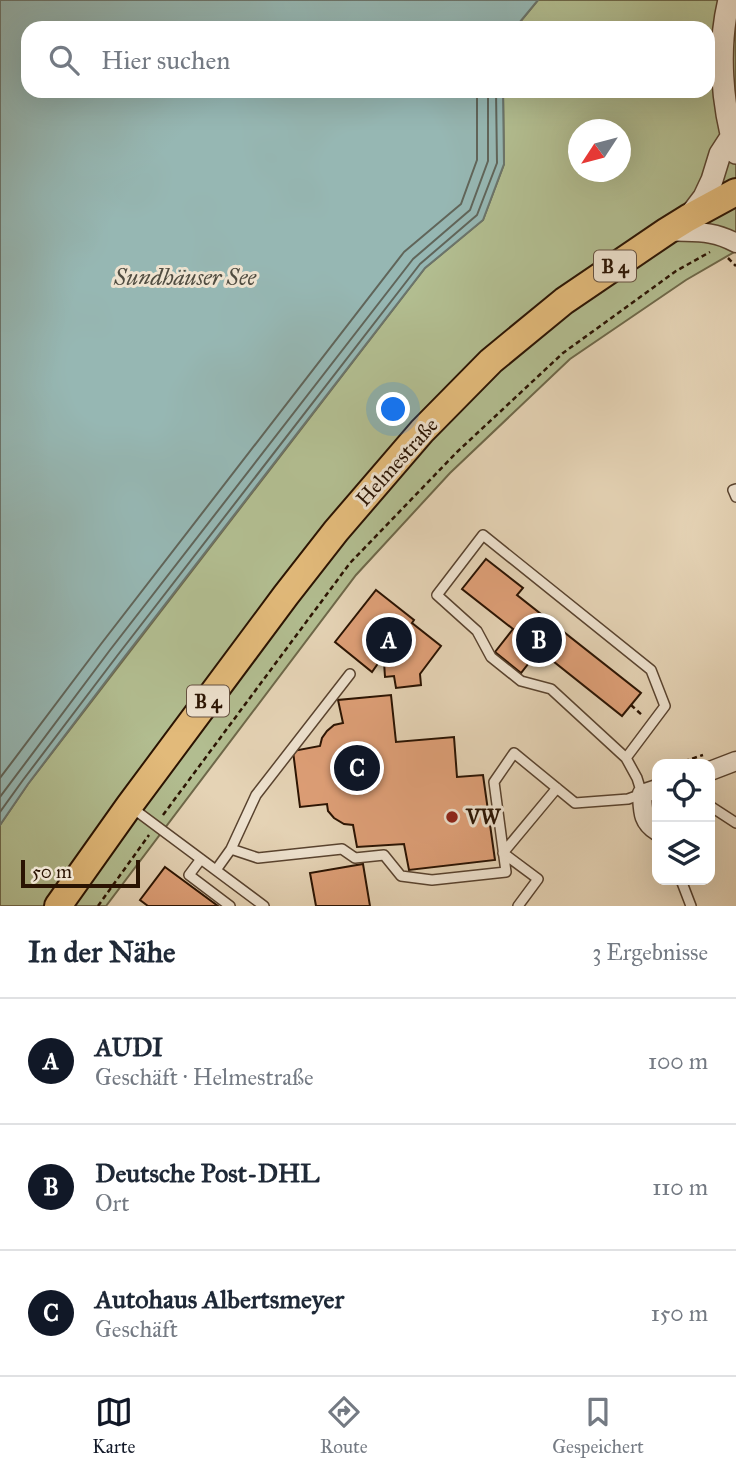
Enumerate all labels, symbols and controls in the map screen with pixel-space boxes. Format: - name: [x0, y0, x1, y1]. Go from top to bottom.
- search box: [21, 21, 715, 98]
- icon: search: [45, 41, 83, 79]
- text: Hier suchen: [101, 44, 230, 76]
- north arrow: [568, 119, 631, 182]
- road number: B 4: [594, 250, 636, 282]
- water label: Sundhäuser See: [113, 263, 257, 291]
- your location: [376, 392, 410, 426]
- street label: Helmestraße: [350, 412, 444, 512]
- pin: A: [366, 614, 412, 666]
- pin: B: [516, 614, 562, 666]
- road number: B 4: [187, 686, 229, 716]
- pin: C: [334, 742, 380, 794]
- map controls: [652, 759, 715, 885]
- button: locate: [652, 759, 715, 822]
- place label: VW: [465, 804, 502, 830]
- marker: VW: [444, 809, 460, 825]
- button: layers: [652, 822, 715, 885]
- scale bar: [21, 857, 140, 889]
- text: 50 m: [32, 860, 72, 883]
- text: In der Nähe: [28, 934, 176, 970]
- text: 3 Ergebnisse: [592, 938, 708, 966]
- text: AUDI: [95, 1031, 163, 1063]
- text: A: [43, 1047, 59, 1075]
- text: 100 m: [648, 1047, 708, 1075]
- text: Geschäft · Helmestraße: [95, 1063, 313, 1091]
- text: Deutsche Post-DHL: [95, 1157, 320, 1189]
- text: B: [43, 1173, 59, 1201]
- text: 110 m: [652, 1173, 708, 1201]
- text: Ort: [95, 1189, 129, 1217]
- text: Autohaus Albertsmeyer: [95, 1283, 344, 1315]
- text: C: [43, 1299, 59, 1327]
- text: 150 m: [651, 1299, 708, 1327]
- text: Geschäft: [95, 1315, 178, 1343]
- tab: Karte: [92, 1393, 136, 1458]
- tab: Route: [320, 1393, 368, 1458]
- tab: Gespeichert: [552, 1393, 644, 1458]

